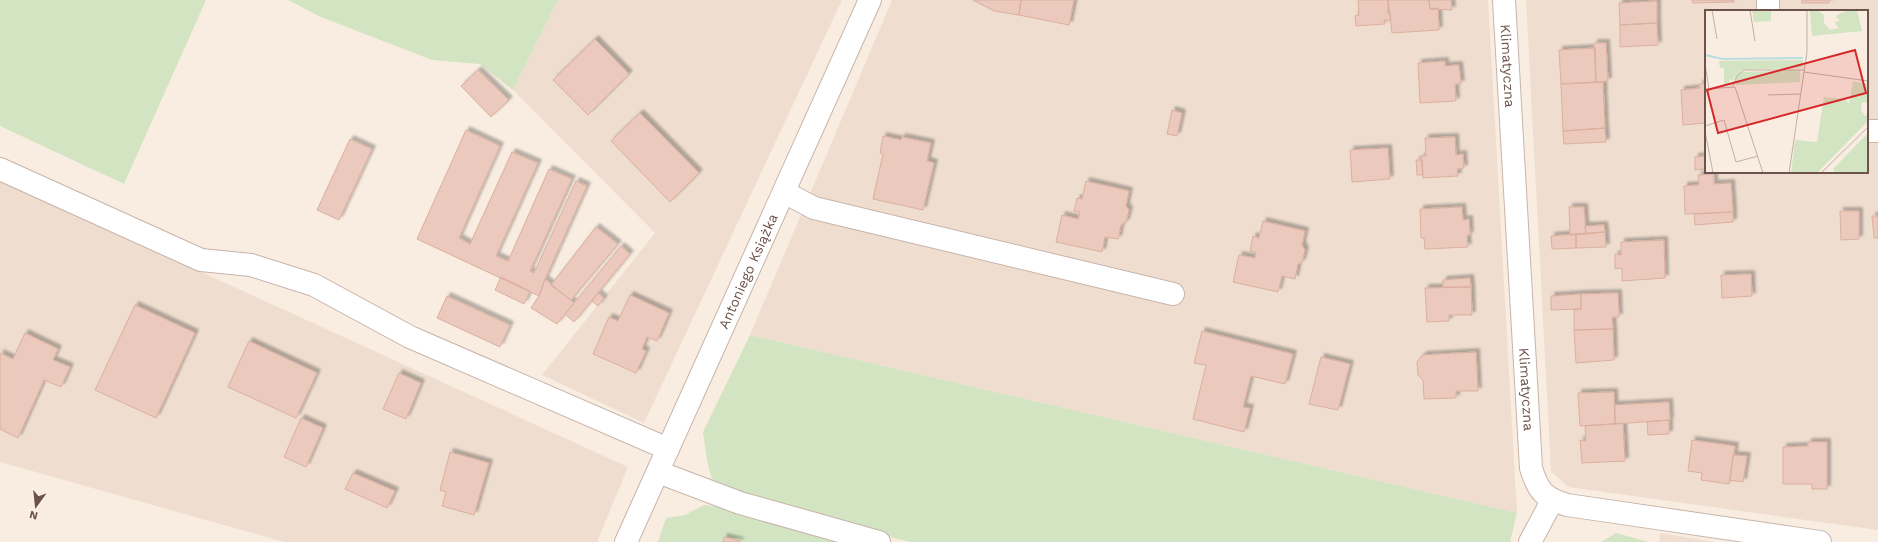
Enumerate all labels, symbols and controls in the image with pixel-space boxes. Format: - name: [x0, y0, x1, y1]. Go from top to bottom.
- inset map: [1705, 10, 1868, 173]
- street label: Klimatyczna: [1497, 24, 1518, 108]
- street label: Antoniego Książka: [715, 211, 781, 331]
- street label: Klimatyczna: [1516, 347, 1537, 431]
- north arrow: [16, 486, 56, 526]
- text: N: [28, 508, 39, 523]

